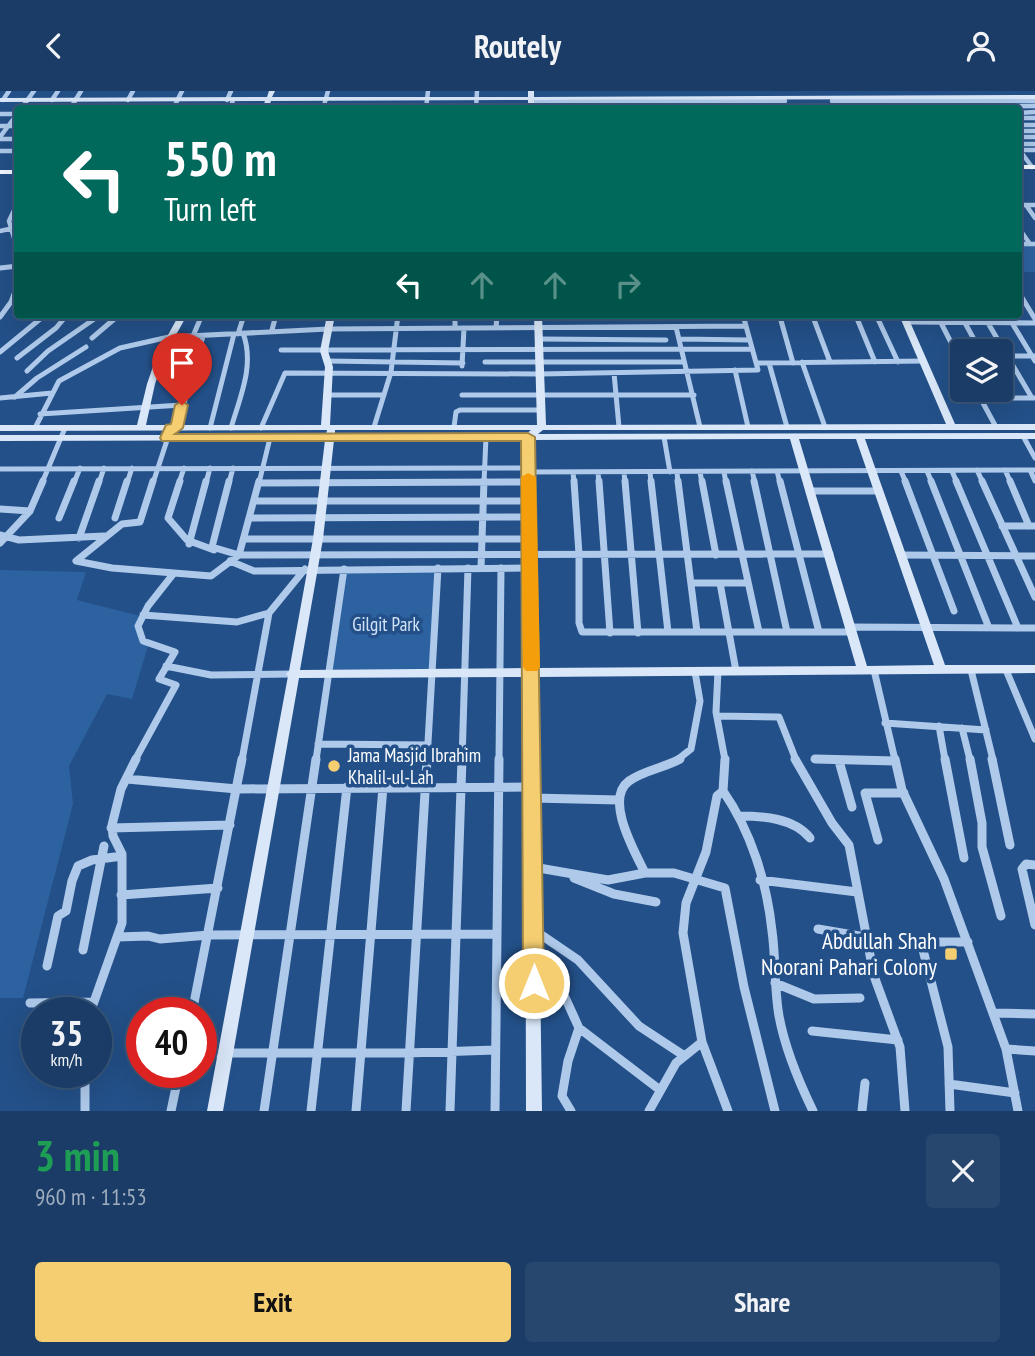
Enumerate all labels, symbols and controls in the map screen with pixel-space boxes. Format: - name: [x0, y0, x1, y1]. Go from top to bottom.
- text: Routely: [474, 25, 561, 67]
- icon: back: [35, 27, 73, 65]
- icon: person: [962, 27, 1000, 65]
- text: 550 m: [164, 126, 277, 190]
- icon: left: [49, 133, 140, 224]
- text: Turn left: [164, 188, 256, 230]
- icon: left: [390, 266, 428, 304]
- icon: ahead: [463, 266, 501, 304]
- icon: ahead: [536, 266, 574, 304]
- icon: right: [609, 266, 647, 304]
- pin: [152, 333, 212, 405]
- map controls: [950, 339, 1013, 402]
- button: layers: [950, 339, 1013, 402]
- icon: arrive: [163, 344, 201, 382]
- park label: Gilgit Park: [352, 612, 420, 636]
- place label: Jama Masjid Ibrahim Khalil-ul-Lah: [347, 743, 481, 789]
- marker: Jama Masjid Ibrahim Khalil-ul-Lah: [326, 758, 342, 774]
- place label: Abdullah Shah Noorani Pahari Colony: [761, 926, 937, 981]
- position arrow: [497, 946, 571, 1020]
- marker: Abdullah Shah Noorani Pahari Colony: [943, 946, 959, 962]
- speed limit sign: 40: [126, 997, 217, 1088]
- text: 35: [50, 1010, 83, 1056]
- text: km/h: [51, 1048, 82, 1071]
- text: 3 min: [35, 1128, 120, 1183]
- button: close: [926, 1134, 1000, 1208]
- text: 960 m · 11:53: [35, 1182, 147, 1211]
- button: Exit: [35, 1262, 511, 1342]
- button: Share: [525, 1262, 1000, 1342]

